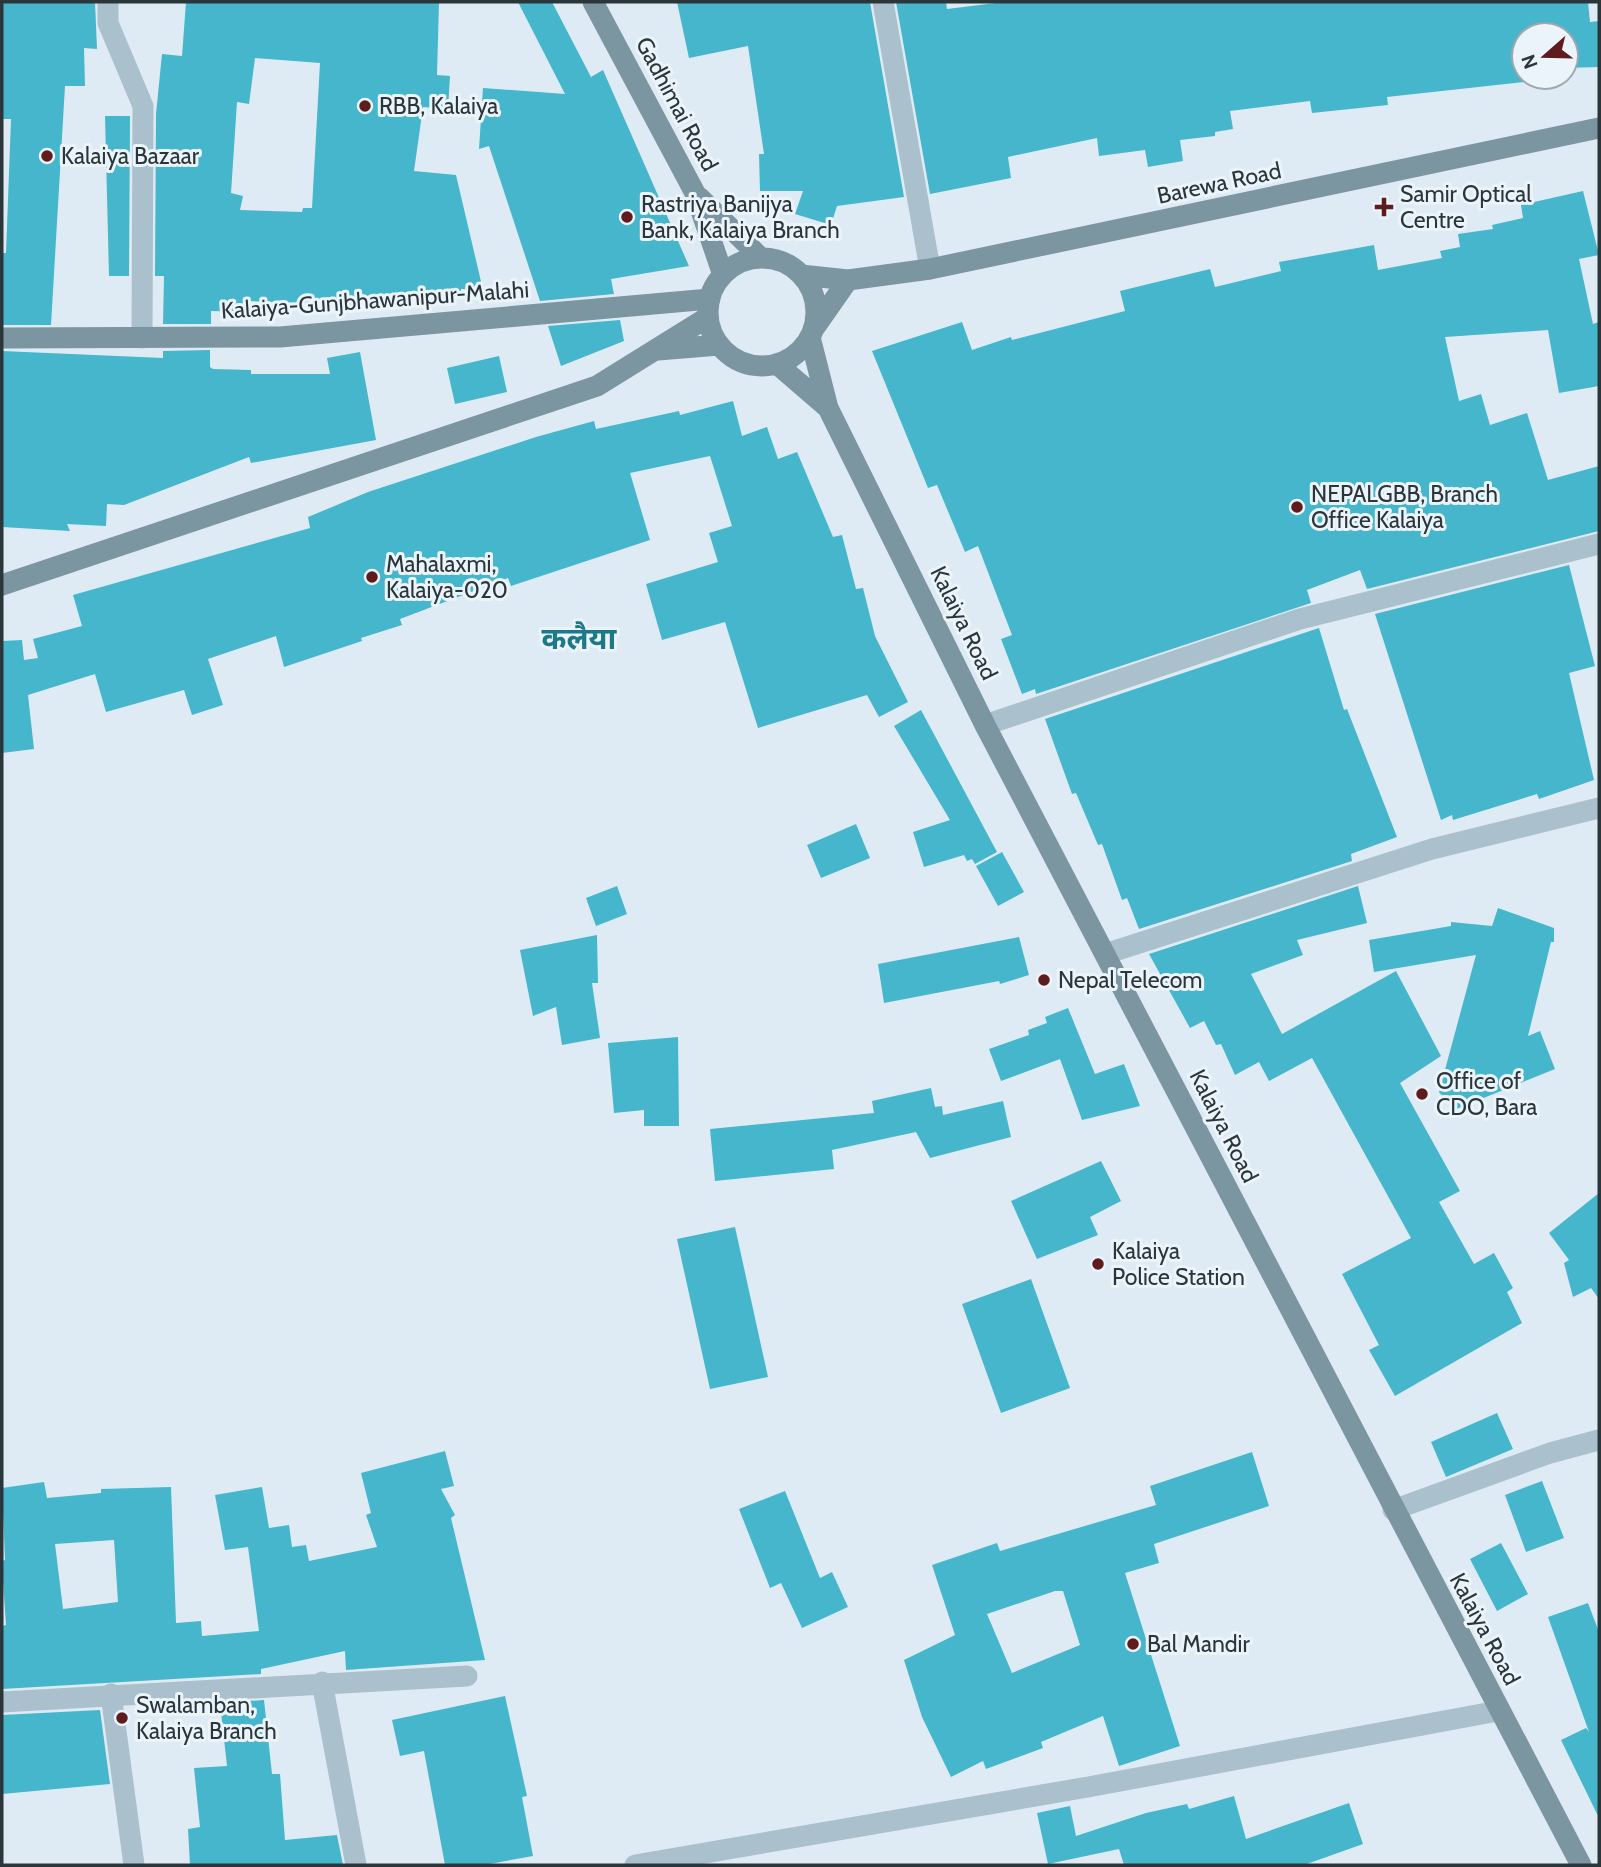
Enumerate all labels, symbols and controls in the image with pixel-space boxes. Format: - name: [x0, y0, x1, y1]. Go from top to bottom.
- north arrow: [1510, 21, 1580, 91]
- street label: Gadhimai Road: [630, 32, 724, 176]
- text: N: [1516, 51, 1543, 72]
- place label: RBB, Kalaiya: [379, 92, 498, 120]
- marker: RBB, Kalaiya: [357, 98, 373, 114]
- place label: Kalaiya Bazaar: [61, 142, 200, 170]
- marker: Kalaiya Bazaar: [39, 148, 55, 164]
- street label: Barewa Road: [1154, 156, 1284, 210]
- place label: Samir Optical Centre: [1400, 180, 1532, 234]
- place label: Rastriya Banijya Bank, Kalaiya Branch: [641, 190, 840, 244]
- marker: Samir Optical Centre: [1374, 197, 1394, 217]
- marker: Rastriya Banijya Bank, Kalaiya Branch: [619, 209, 635, 225]
- street label: Kalaiya-Gunjbhawanipur-Malahi: [220, 275, 530, 325]
- place label: NEPALGBB, Branch Office Kalaiya: [1311, 480, 1498, 534]
- marker: NEPALGBB, Branch Office Kalaiya: [1289, 499, 1305, 515]
- place label: Mahalaxmi, Kalaiya-020: [386, 550, 508, 604]
- street label: Kalaiya Road: [924, 562, 1004, 684]
- marker: Mahalaxmi, Kalaiya-020: [364, 569, 380, 585]
- district label: कलैया: [542, 620, 618, 657]
- place label: Nepal Telecom: [1058, 966, 1203, 994]
- marker: Nepal Telecom: [1036, 972, 1052, 988]
- street label: Kalaiya Road: [1184, 1065, 1264, 1187]
- place label: Office of CDO, Bara: [1436, 1067, 1537, 1121]
- marker: Office of CDO, Bara: [1414, 1086, 1430, 1102]
- place label: Kalaiya Police Station: [1112, 1237, 1245, 1291]
- marker: Kalaiya Police Station: [1090, 1256, 1106, 1272]
- street label: Kalaiya Road: [1444, 1568, 1526, 1690]
- place label: Bal Mandir: [1147, 1630, 1250, 1658]
- marker: Bal Mandir: [1125, 1636, 1141, 1652]
- place label: Swalamban, Kalaiya Branch: [136, 1691, 277, 1745]
- marker: Swalamban, Kalaiya Branch: [114, 1710, 130, 1726]

